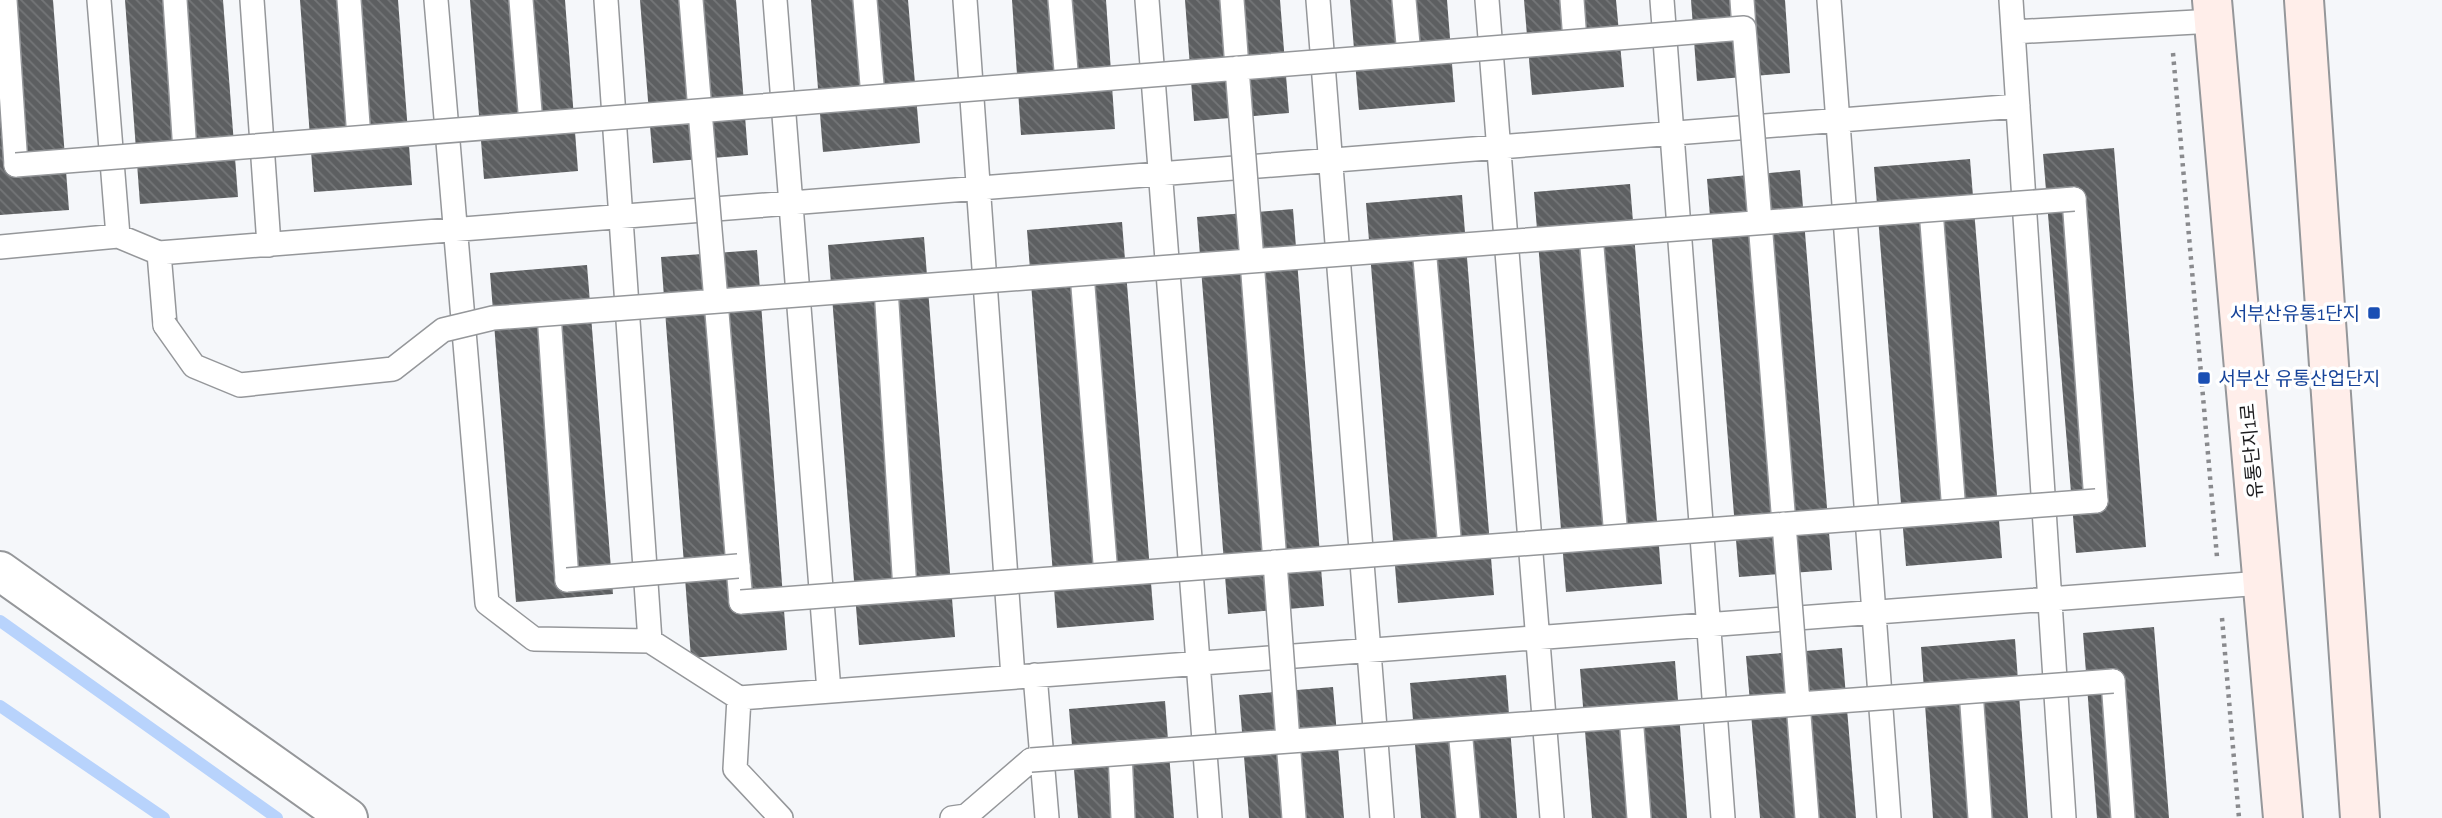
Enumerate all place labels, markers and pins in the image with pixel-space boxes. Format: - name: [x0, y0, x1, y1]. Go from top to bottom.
- place label: 서부산유통1단지: [2230, 302, 2360, 324]
- marker: 서부산유통1단지: [2366, 305, 2382, 321]
- place label: 서부산 유통산업단지: [2218, 367, 2380, 389]
- marker: 서부산 유통산업단지: [2196, 370, 2212, 386]

